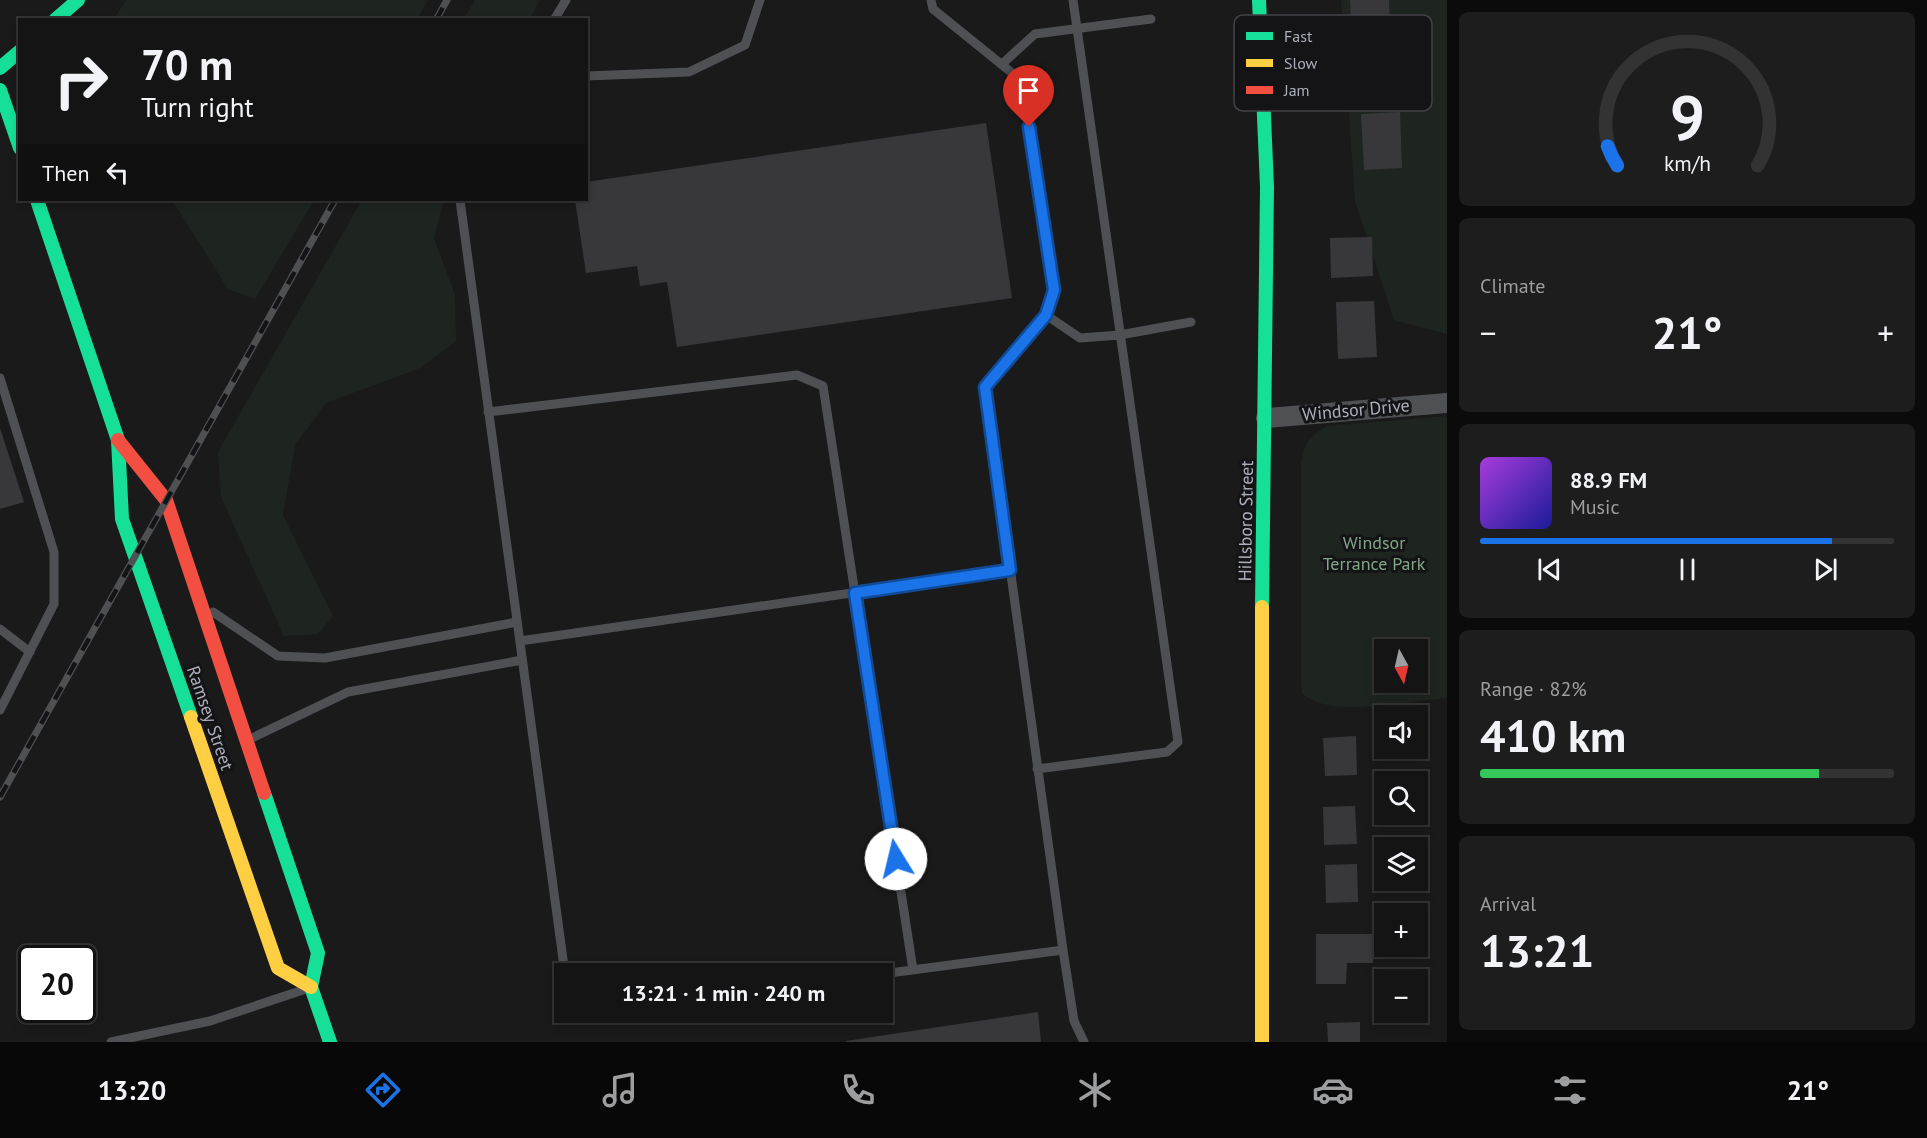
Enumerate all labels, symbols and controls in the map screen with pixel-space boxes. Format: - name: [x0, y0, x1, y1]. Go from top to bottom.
- legend: [1234, 15, 1432, 111]
- text: Fast: [1284, 26, 1313, 46]
- text: 70 m: [141, 37, 233, 92]
- icon: right: [42, 42, 120, 120]
- text: Slow: [1284, 53, 1318, 73]
- pin: [1003, 65, 1054, 127]
- icon: arrive: [1012, 74, 1045, 107]
- text: 9: [1669, 76, 1705, 157]
- text: Jam: [1283, 80, 1310, 100]
- text: Turn right: [141, 90, 254, 124]
- text: km/h: [1663, 149, 1710, 177]
- icon: left: [101, 156, 134, 189]
- text: Then: [42, 159, 89, 187]
- text: Climate: [1480, 273, 1546, 299]
- text: 21°: [1652, 303, 1722, 361]
- text: −: [1480, 311, 1497, 354]
- text: +: [1877, 311, 1894, 354]
- street label: Windsor Drive: [1301, 393, 1411, 426]
- street label: Hillsboro Street: [1233, 460, 1258, 582]
- text: 88.9 FM: [1570, 466, 1647, 494]
- text: Music: [1570, 494, 1619, 520]
- park label: Windsor Terrance Park: [1323, 531, 1426, 575]
- icon: previous: [1533, 553, 1566, 586]
- icon: pause: [1671, 553, 1704, 586]
- icon: next: [1809, 553, 1842, 586]
- north arrow: [1374, 639, 1428, 693]
- map controls: [1374, 639, 1428, 1023]
- street label: Ramsey Street: [182, 663, 239, 773]
- text: Range · 82%: [1480, 676, 1587, 702]
- button: sound: [1374, 705, 1428, 759]
- text: 410 km: [1480, 706, 1626, 764]
- button: search: [1374, 771, 1428, 825]
- position arrow: [864, 827, 928, 891]
- button: layers: [1374, 837, 1428, 891]
- text: Arrival: [1480, 891, 1536, 917]
- button: +: [1374, 903, 1428, 957]
- text: 13:21: [1480, 921, 1594, 979]
- speed limit sign: 20: [18, 945, 96, 1023]
- button: −: [1374, 969, 1428, 1023]
- text: 13:21 · 1 min · 240 m: [622, 979, 825, 1007]
- icon: directions: [362, 1069, 404, 1111]
- icon: music: [599, 1069, 641, 1111]
- icon: phone: [837, 1069, 879, 1111]
- icon: climate: [1074, 1069, 1116, 1111]
- icon: car: [1312, 1069, 1354, 1111]
- icon: filters: [1549, 1069, 1591, 1111]
- text: 13:20: [98, 1073, 166, 1107]
- text: 21°: [1787, 1073, 1829, 1107]

